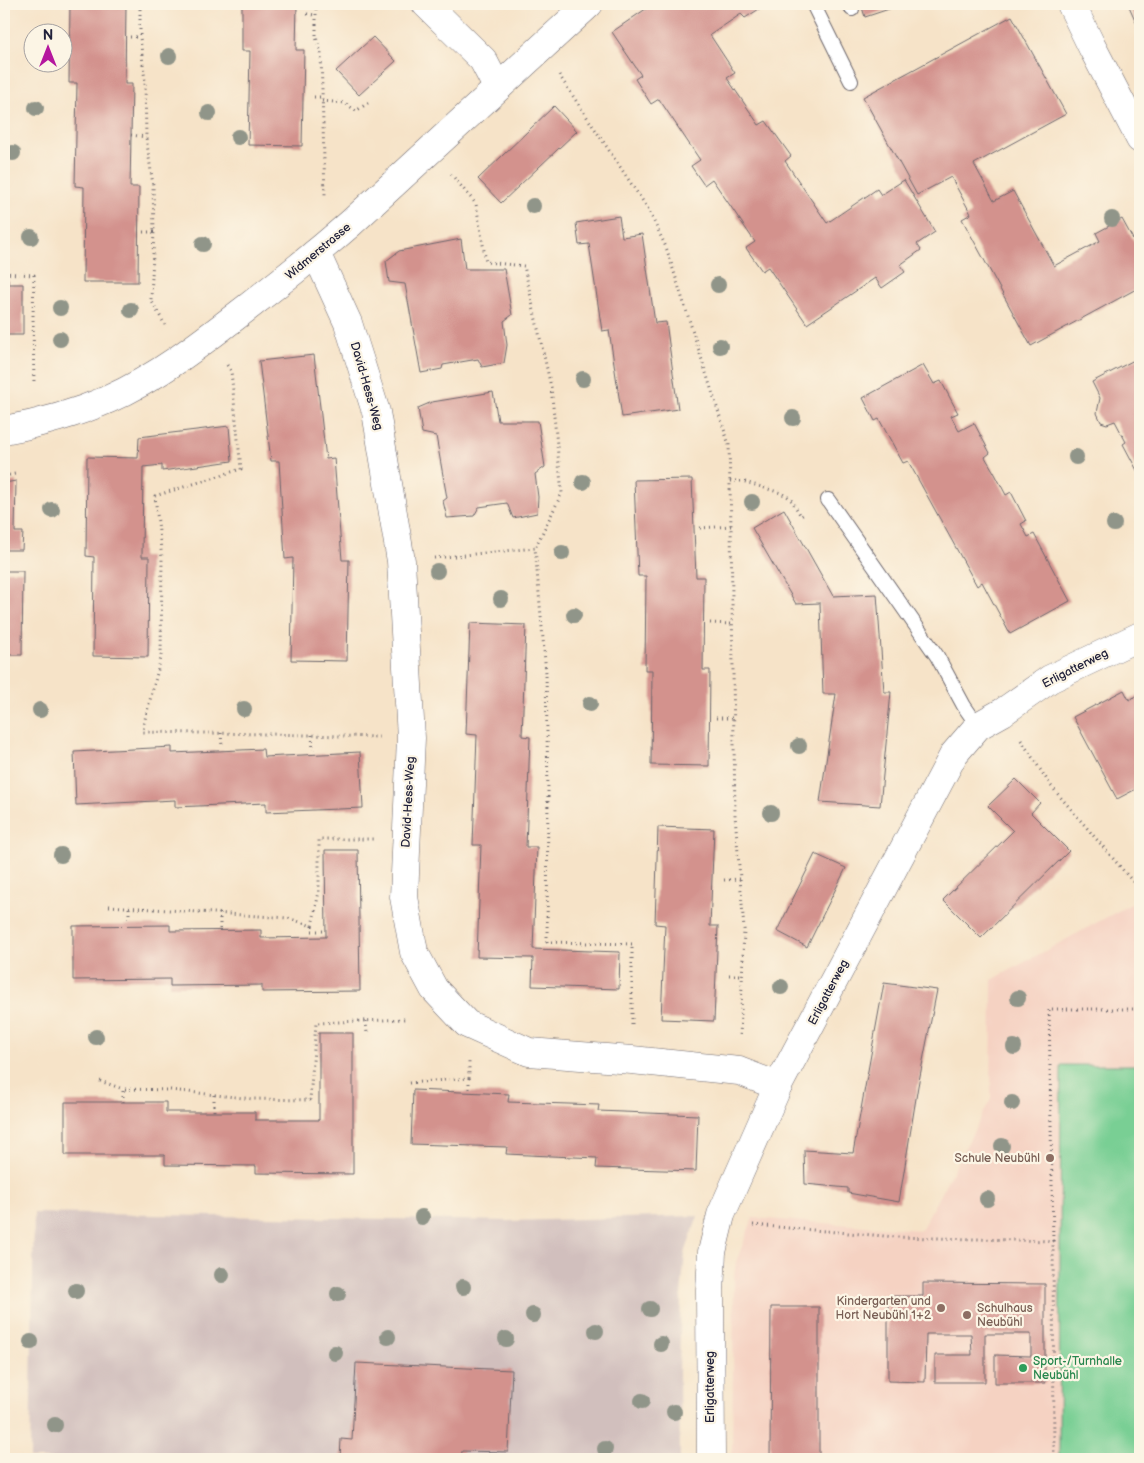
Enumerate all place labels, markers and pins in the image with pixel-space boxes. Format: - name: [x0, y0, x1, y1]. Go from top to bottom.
- place label: Schule Neubühl: [955, 1151, 1040, 1166]
- marker: Schule Neubühl: [1044, 1152, 1056, 1164]
- place label: Kindergarten und Hort Neubühl 1+2: [836, 1294, 931, 1323]
- place label: Schulhaus Neubühl: [977, 1301, 1033, 1330]
- marker: Kindergarten und Hort Neubühl 1+2: [935, 1302, 947, 1314]
- marker: Schulhaus Neubühl: [961, 1309, 973, 1321]
- place label: Sport-/Turnhalle Neubühl: [1033, 1354, 1122, 1383]
- marker: Sport-/Turnhalle Neubühl: [1017, 1362, 1029, 1374]

